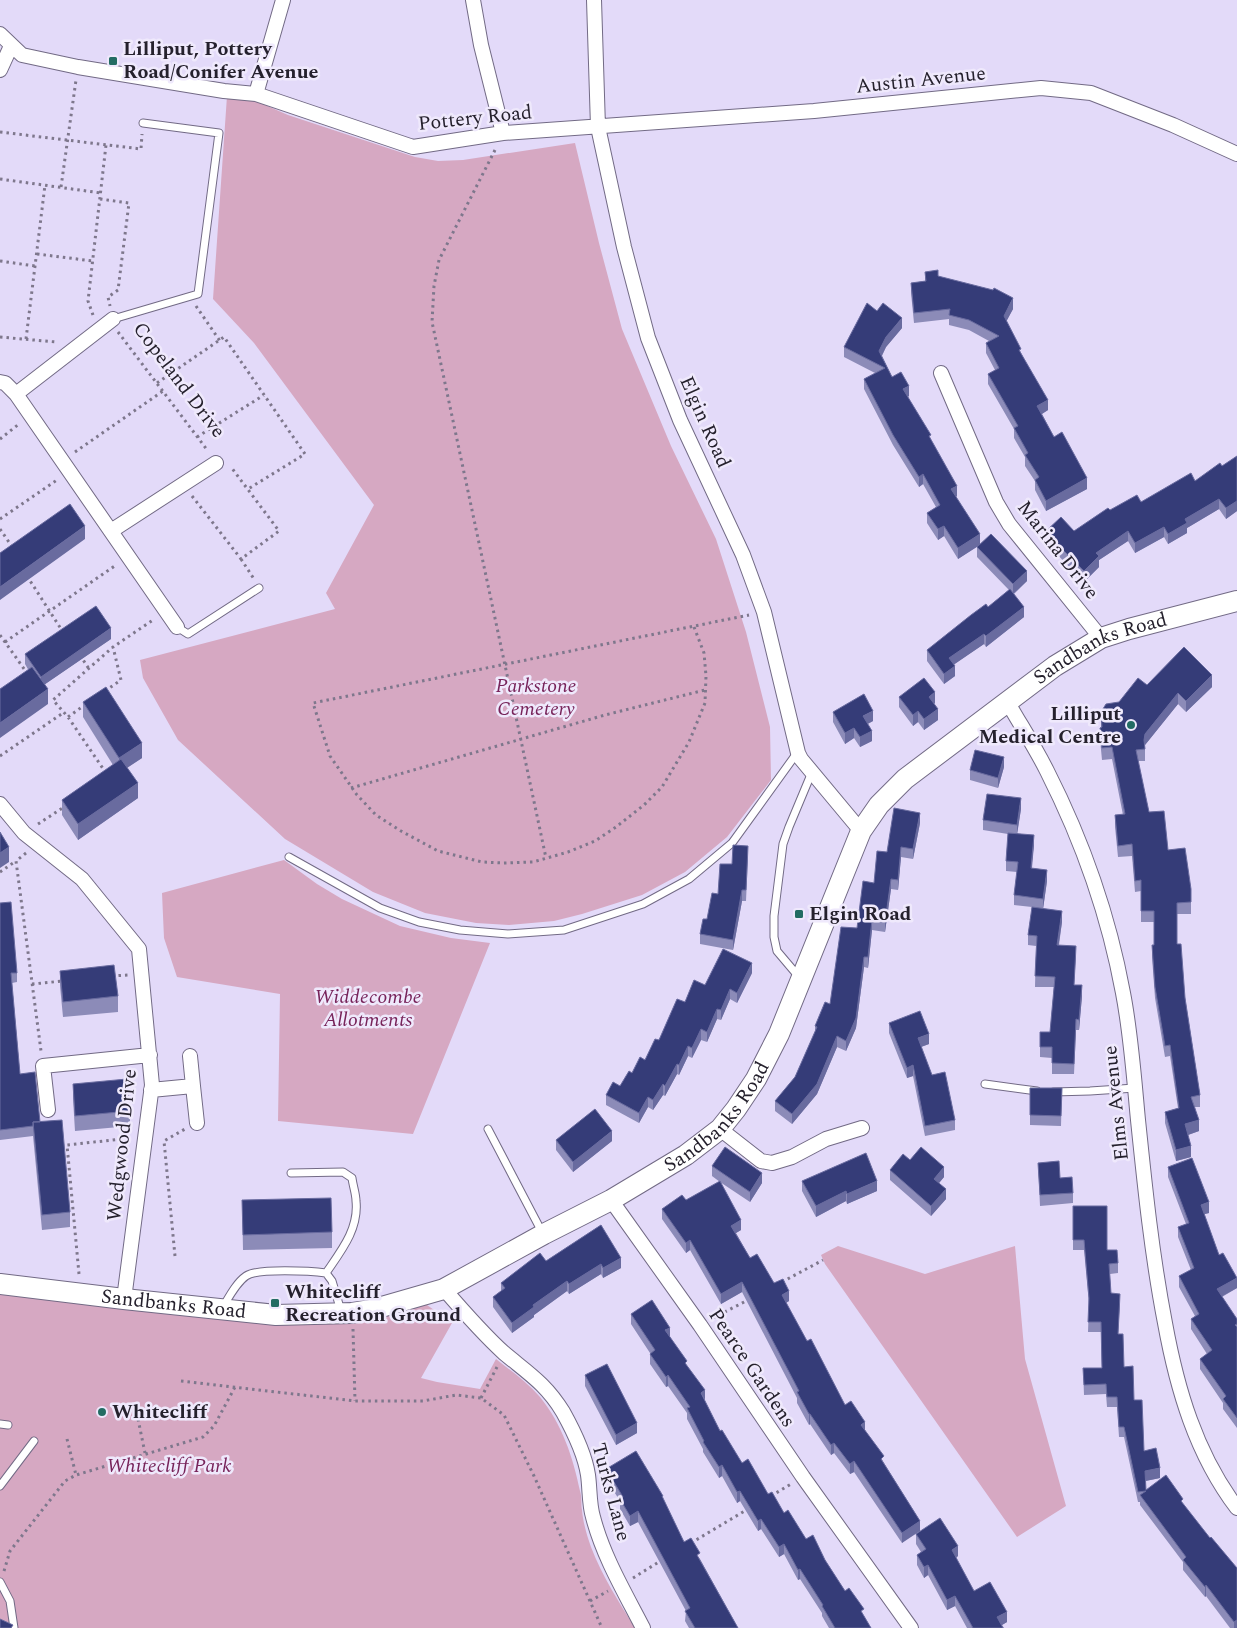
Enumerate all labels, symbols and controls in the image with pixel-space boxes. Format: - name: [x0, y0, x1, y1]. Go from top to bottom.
- place label: Lilliput, Pottery Road/Conifer Avenue: [123, 34, 318, 87]
- marker: Lilliput, Pottery Road/Conifer Avenue: [107, 55, 119, 67]
- street label: Austin Avenue: [855, 58, 987, 102]
- street label: Pottery Road: [416, 97, 534, 139]
- street label: Copeland Drive: [125, 316, 233, 444]
- street label: Elgin Road: [671, 371, 739, 473]
- street label: Marina Drive: [1010, 494, 1106, 606]
- street label: Sandbanks Road: [1027, 605, 1170, 692]
- park label: Parkstone Cemetery: [496, 671, 577, 724]
- place label: Lilliput Medical Centre: [978, 699, 1121, 752]
- marker: Lilliput Medical Centre: [1125, 719, 1137, 731]
- place label: Elgin Road: [809, 899, 912, 929]
- marker: Elgin Road: [793, 908, 805, 920]
- park label: Widdecombe Allotments: [315, 982, 422, 1035]
- street label: Elms Avenue: [1095, 1044, 1137, 1162]
- street label: Sandbanks Road: [658, 1056, 777, 1180]
- street label: Wedgwood Drive: [99, 1067, 145, 1223]
- place label: Whitecliff Recreation Ground: [285, 1277, 461, 1330]
- street label: Sandbanks Road: [100, 1281, 248, 1327]
- marker: Whitecliff Recreation Ground: [269, 1297, 281, 1309]
- street label: Pearce Gardens: [701, 1302, 803, 1434]
- place label: Whitecliff: [112, 1397, 208, 1427]
- marker: Whitecliff: [96, 1406, 108, 1418]
- street label: Turks Lane: [583, 1440, 639, 1544]
- park label: Whitecliff Park: [106, 1451, 232, 1481]

